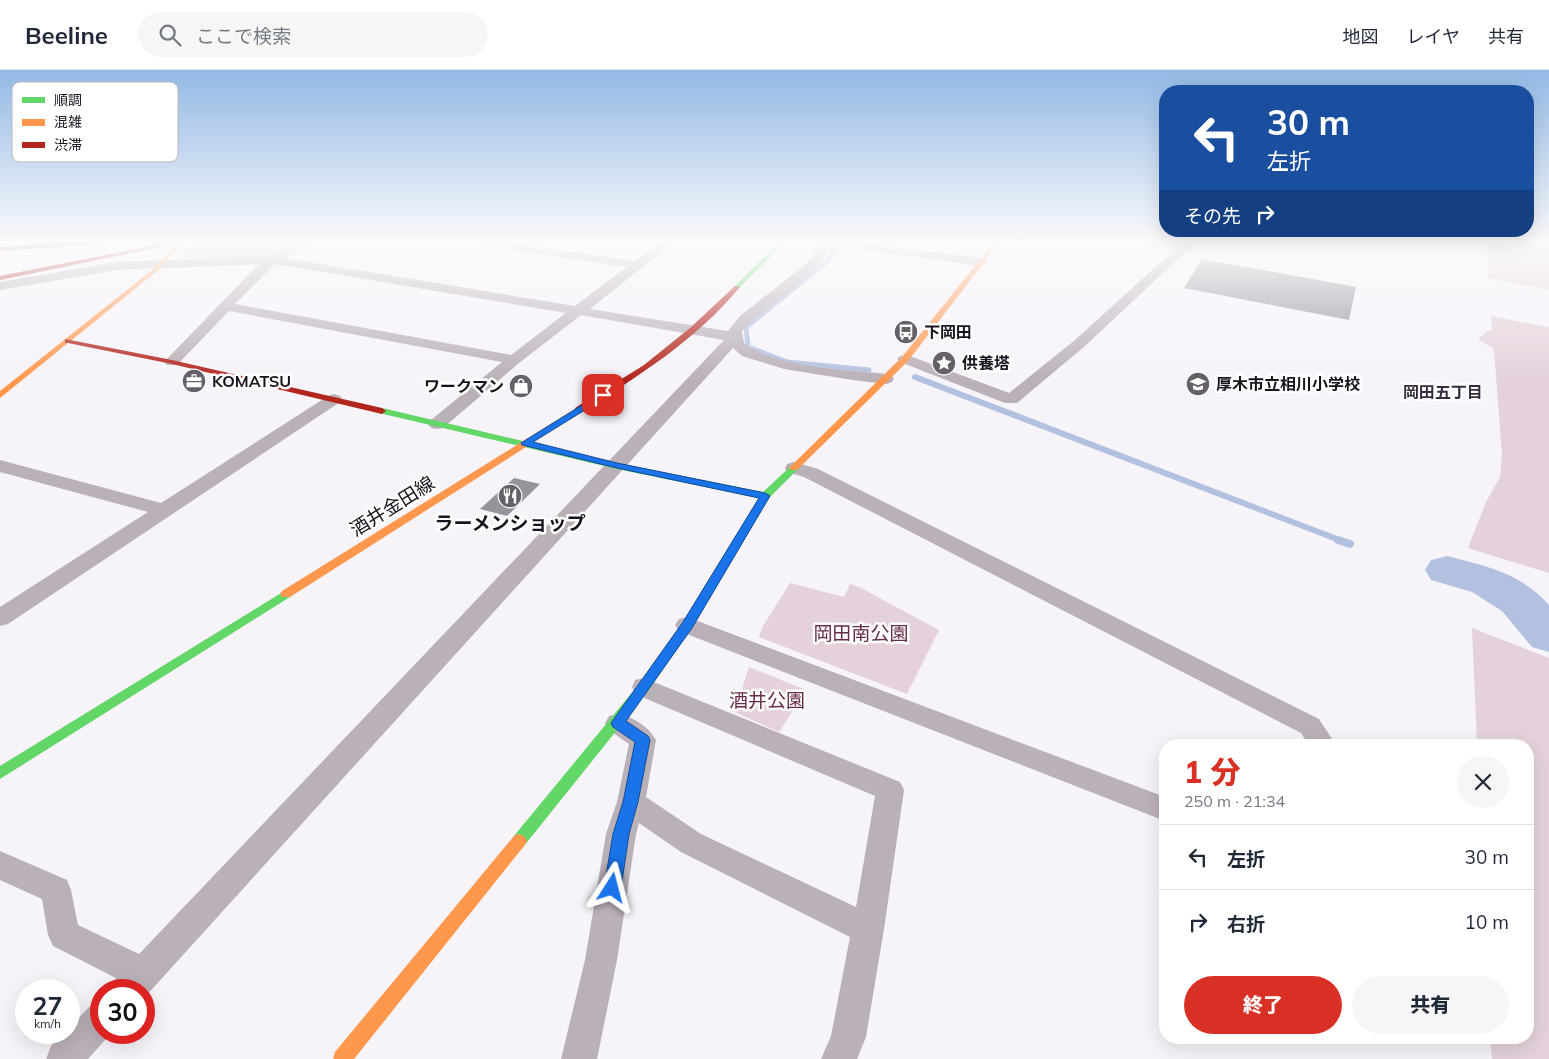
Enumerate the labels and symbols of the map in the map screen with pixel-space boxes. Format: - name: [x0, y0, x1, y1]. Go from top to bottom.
- legend: [12, 82, 178, 162]
- text: 順調: [54, 91, 82, 109]
- text: 混雑: [54, 113, 82, 131]
- text: 渋滞: [54, 136, 82, 154]
- bus stop icon: 下岡田: [893, 319, 919, 345]
- place label: 下岡田: [924, 322, 972, 342]
- place icon: 供養塔: [931, 350, 957, 376]
- place label: 供養塔: [962, 353, 1010, 373]
- office icon: KOMATSU: [181, 368, 207, 394]
- place label: KOMATSU: [212, 371, 291, 391]
- school or university icon: 厚木市立相川小学校: [1185, 371, 1211, 397]
- shop icon: ワークマン: [508, 373, 534, 399]
- pin: [582, 374, 624, 416]
- place label: 厚木市立相川小学校: [1216, 374, 1360, 394]
- place label: ワークマン: [424, 376, 504, 396]
- district label: 岡田五丁目: [1403, 382, 1483, 402]
- street label: 酒井金田線: [345, 471, 439, 541]
- restaurant icon: ラーメンショップ: [497, 483, 523, 509]
- place label: ラーメンショップ: [434, 511, 586, 535]
- park label: 岡田南公園: [813, 621, 909, 645]
- park label: 酒井公園: [729, 688, 805, 712]
- position arrow: [585, 861, 637, 913]
- speed limit sign: 30: [90, 979, 155, 1044]

